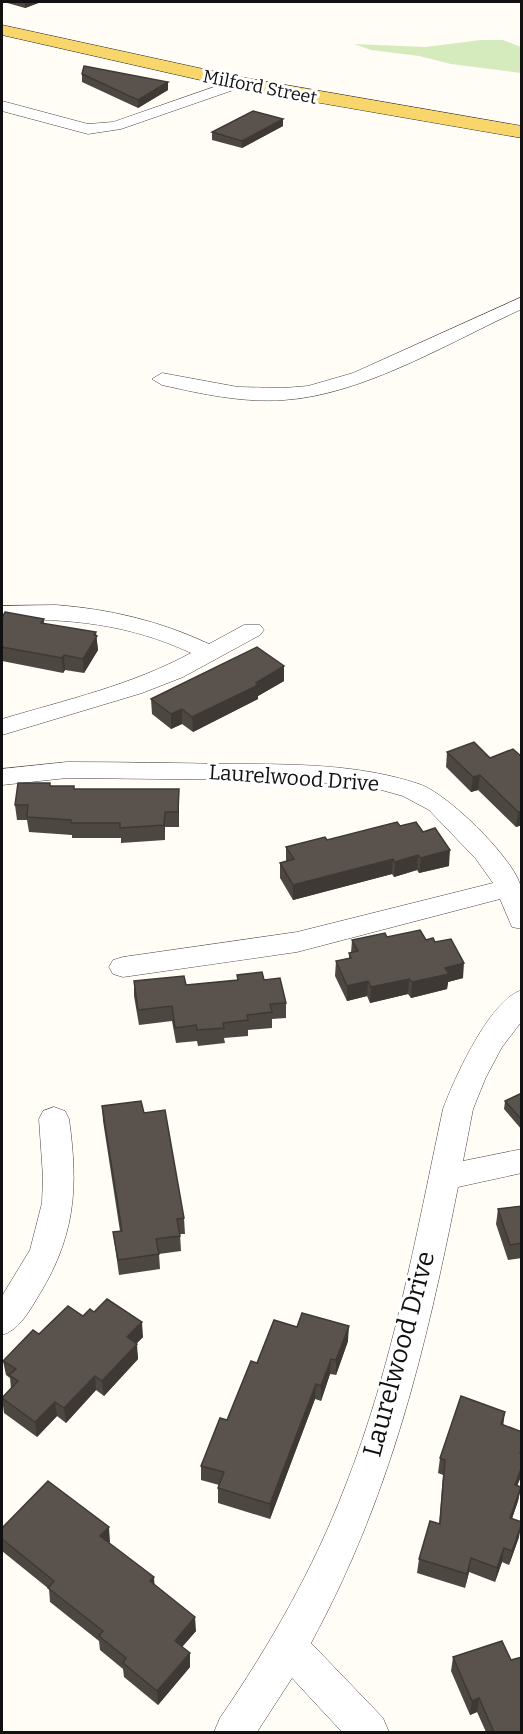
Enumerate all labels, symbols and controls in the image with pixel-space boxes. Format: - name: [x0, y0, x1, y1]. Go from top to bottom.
- street label: Milford Street: [201, 65, 319, 109]
- street label: Laurelwood Drive: [208, 759, 380, 797]
- street label: Laurelwood Drive: [357, 1248, 441, 1460]

